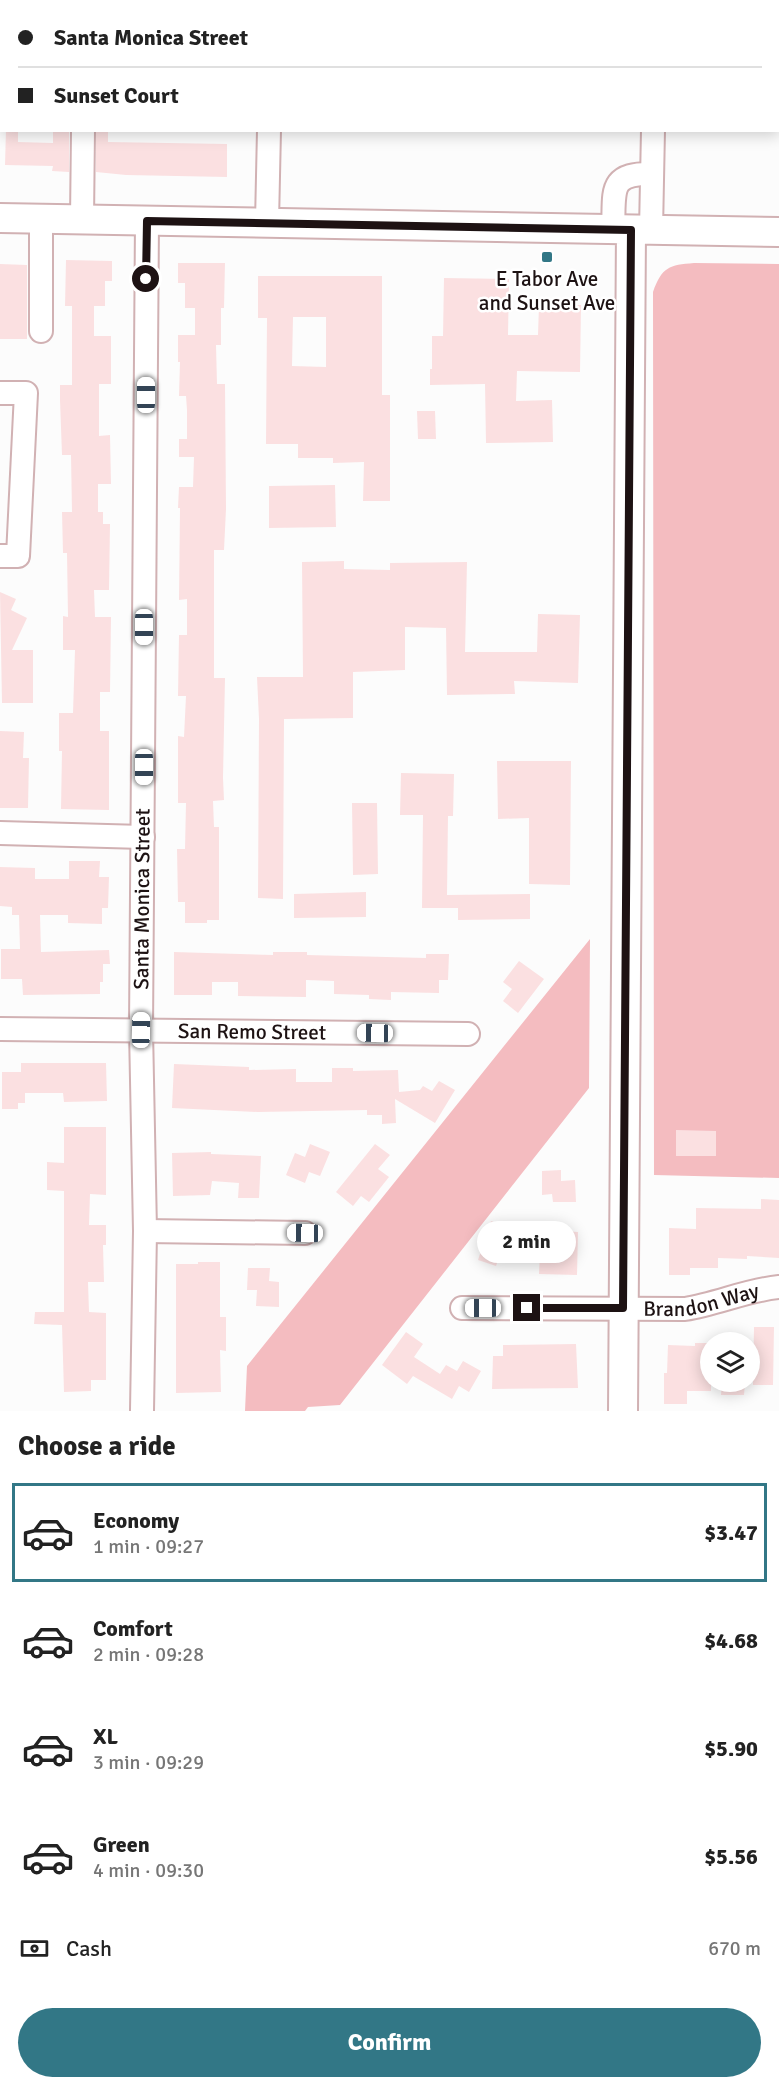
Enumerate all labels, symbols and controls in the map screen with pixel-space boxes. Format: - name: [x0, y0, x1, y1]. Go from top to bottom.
- text: Santa Monica Street: [54, 24, 248, 51]
- text: Sunset Court: [54, 82, 179, 109]
- marker: E Tabor Ave and Sunset Ave: [540, 250, 554, 264]
- route start: [132, 265, 159, 292]
- place label: E Tabor Ave and Sunset Ave: [479, 266, 615, 316]
- car: [137, 377, 155, 413]
- car: [135, 609, 153, 645]
- car: [135, 749, 153, 785]
- street label: Santa Monica Street: [128, 808, 156, 990]
- car: [132, 1012, 150, 1048]
- street label: San Remo Street: [178, 1018, 326, 1045]
- car: [357, 1024, 393, 1042]
- callout: 2 min: [478, 1221, 576, 1263]
- car: [287, 1224, 323, 1242]
- text: 2 min: [502, 1229, 551, 1254]
- street label: Brandon Way: [643, 1278, 762, 1322]
- route end: [513, 1294, 540, 1321]
- car: [465, 1299, 501, 1317]
- map controls: [700, 1332, 760, 1392]
- button: layers: [700, 1332, 760, 1392]
- text: Choose a ride: [18, 1430, 176, 1463]
- icon: car: [21, 1506, 75, 1560]
- text: Economy: [93, 1507, 179, 1534]
- text: $3.47: [704, 1519, 758, 1546]
- text: 1 min · 09:27: [93, 1534, 204, 1559]
- icon: car: [21, 1614, 75, 1668]
- text: Comfort: [93, 1615, 173, 1642]
- text: $4.68: [704, 1627, 758, 1654]
- text: 2 min · 09:28: [93, 1642, 204, 1667]
- icon: car: [21, 1722, 75, 1776]
- text: XL: [93, 1723, 118, 1750]
- text: $5.90: [704, 1735, 758, 1762]
- text: 3 min · 09:29: [93, 1750, 204, 1775]
- icon: car: [21, 1830, 75, 1884]
- text: Green: [93, 1831, 150, 1858]
- text: $5.56: [704, 1843, 758, 1870]
- text: 4 min · 09:30: [93, 1858, 204, 1883]
- icon: cash: [18, 1932, 51, 1965]
- text: Cash: [66, 1935, 112, 1962]
- text: 670 m: [708, 1936, 761, 1961]
- button: Confirm: [18, 2008, 761, 2077]

